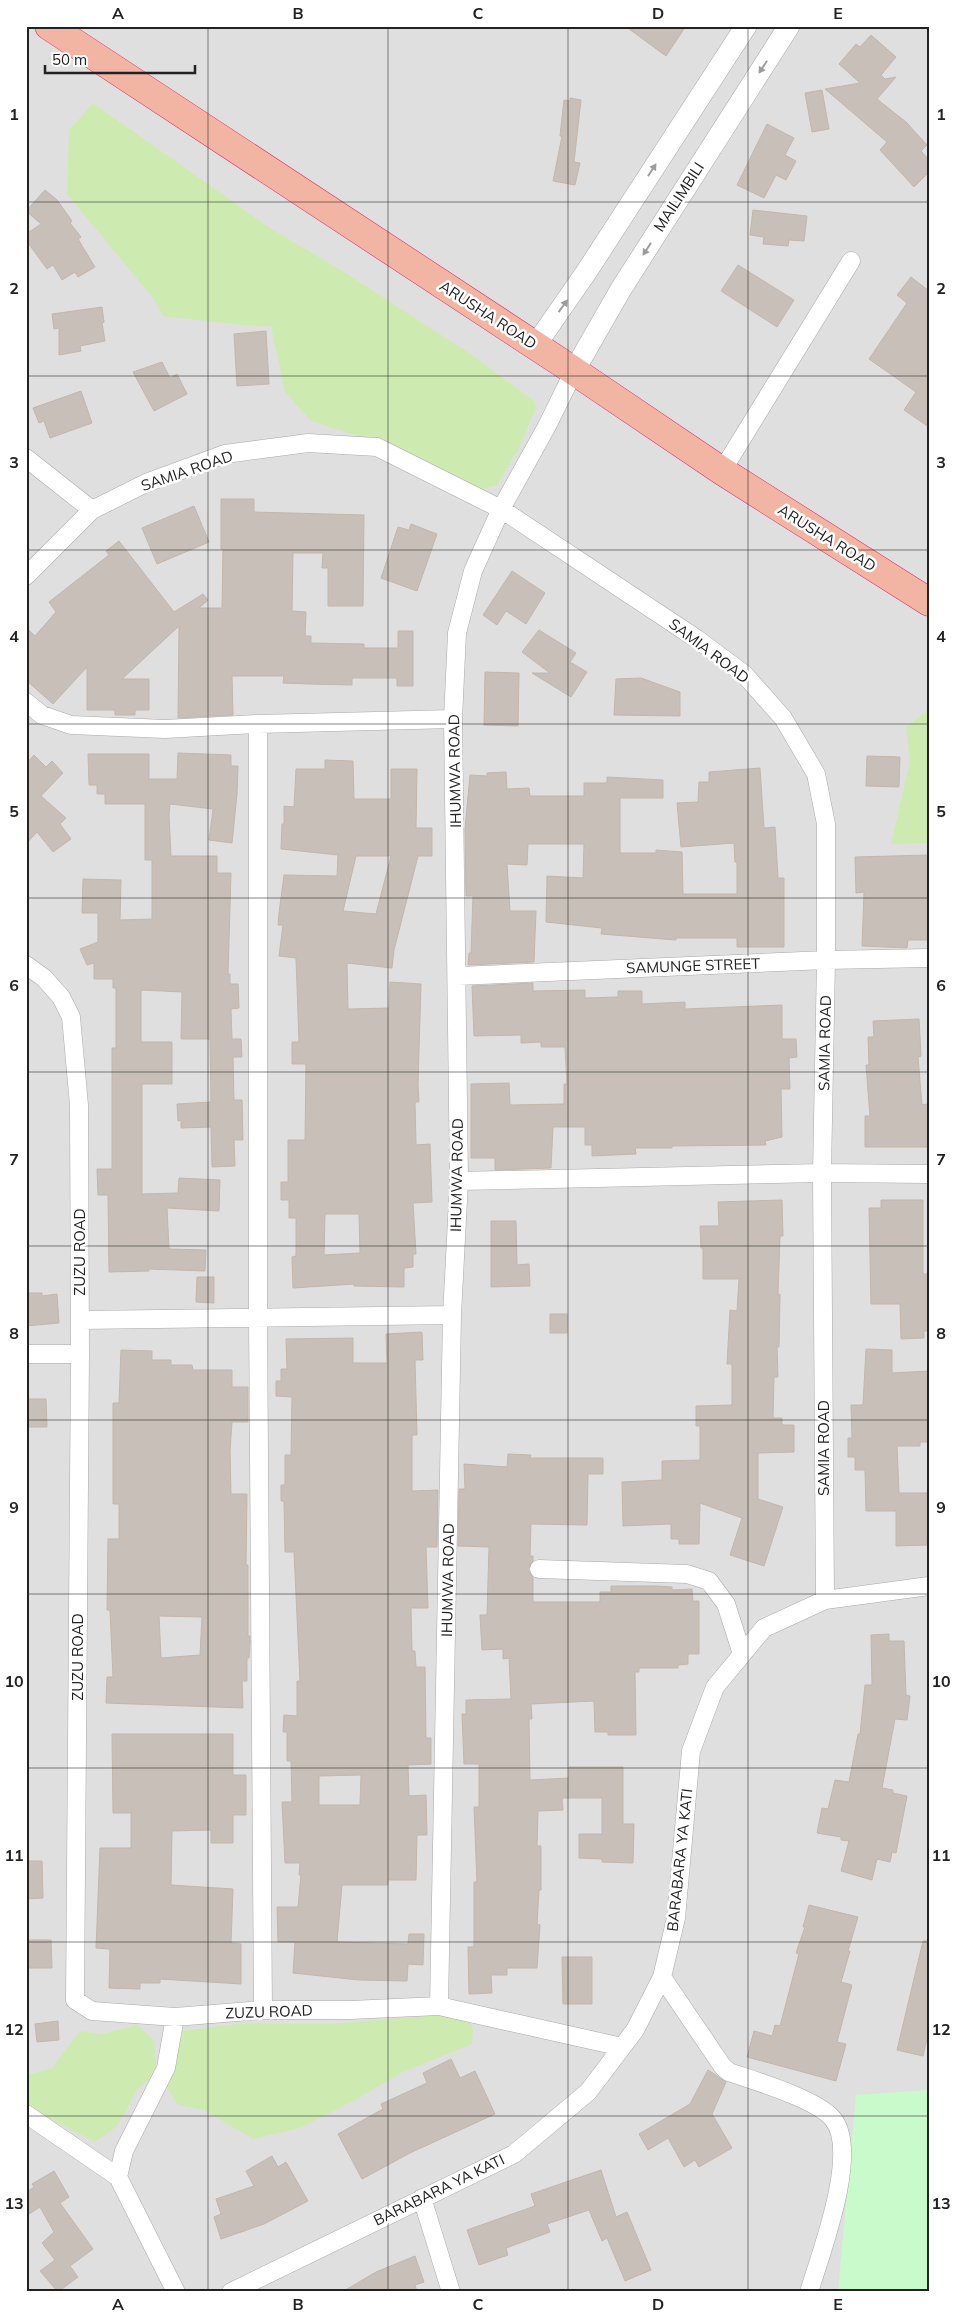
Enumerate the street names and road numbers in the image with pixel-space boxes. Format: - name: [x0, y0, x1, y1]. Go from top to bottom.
- street label: MAILIMBILI: [649, 158, 708, 235]
- street label: ARUSHA ROAD: [436, 276, 540, 353]
- street label: SAMIA ROAD: [138, 446, 235, 495]
- street label: ARUSHA ROAD: [775, 500, 880, 575]
- street label: SAMIA ROAD: [665, 614, 753, 687]
- street label: IHUMWA ROAD: [444, 714, 465, 828]
- street label: SAMUNGE STREET: [626, 954, 760, 977]
- street label: SAMIA ROAD: [814, 995, 835, 1091]
- street label: IHUMWA ROAD: [446, 1118, 467, 1232]
- street label: ZUZU ROAD: [70, 1208, 89, 1296]
- street label: SAMIA ROAD: [814, 1400, 833, 1496]
- street label: IHUMWA ROAD: [437, 1523, 458, 1637]
- street label: ZUZU ROAD: [68, 1613, 87, 1701]
- street label: BARABARA YA KATI: [663, 1788, 696, 1932]
- street label: ZUZU ROAD: [225, 2000, 313, 2023]
- street label: BARABARA YA KATI: [370, 2150, 507, 2230]

